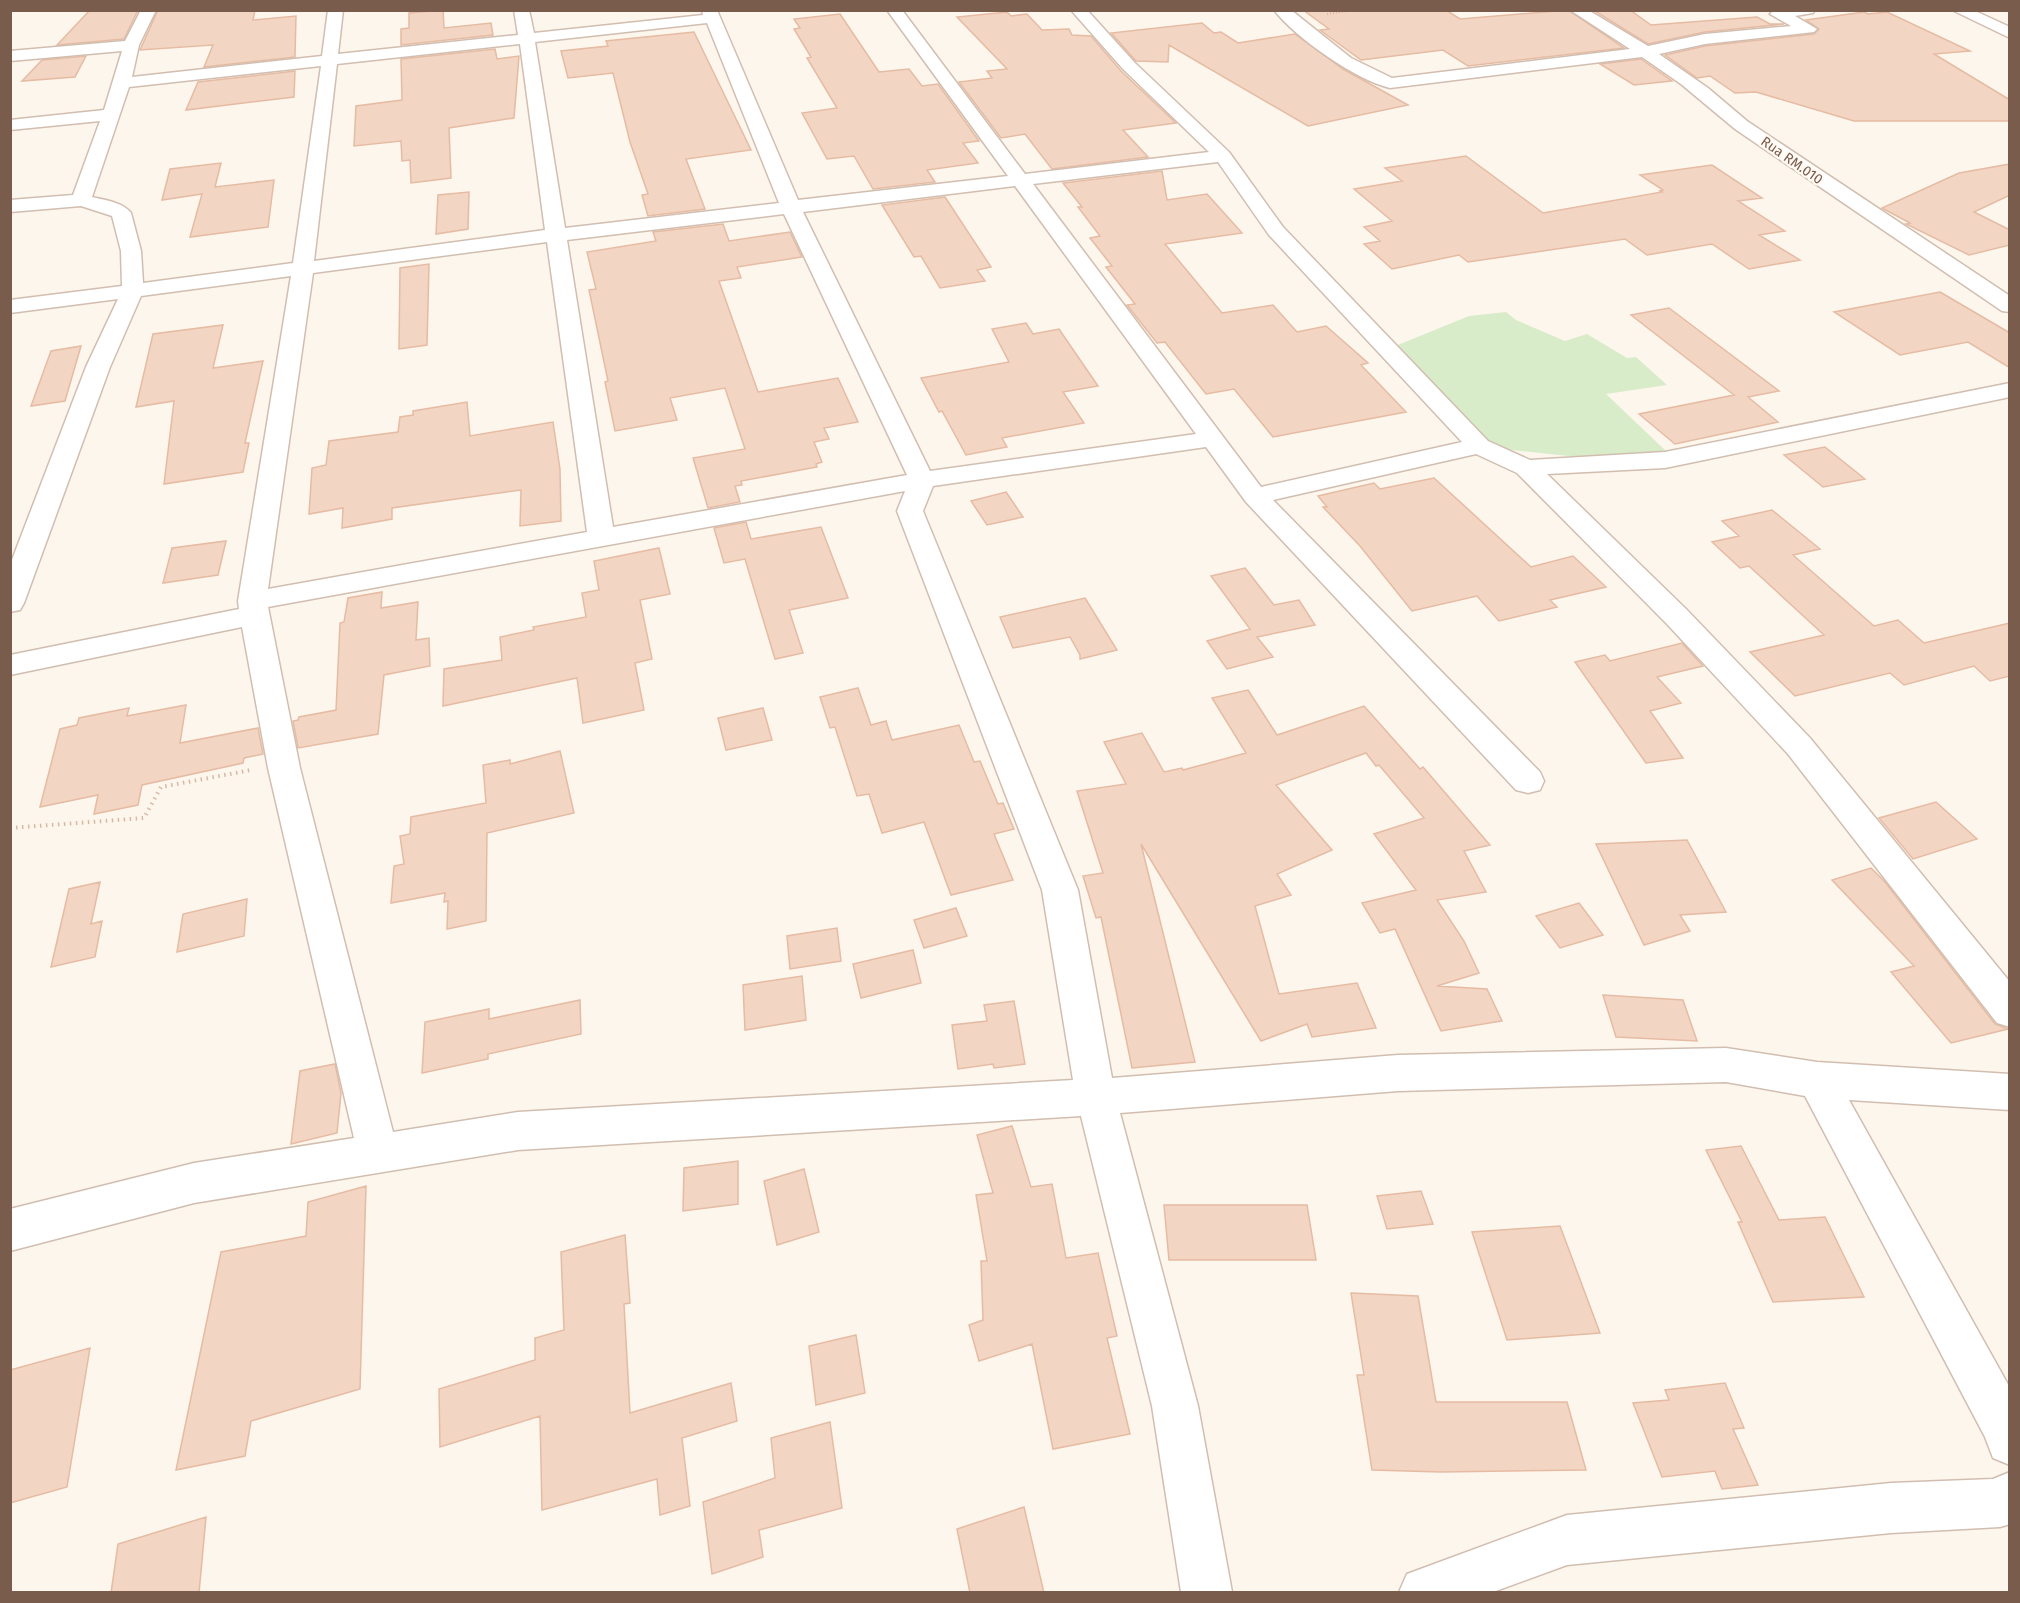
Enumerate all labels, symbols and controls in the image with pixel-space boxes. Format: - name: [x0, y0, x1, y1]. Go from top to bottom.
- street label: Rua RM.010: [1757, 133, 1826, 188]

